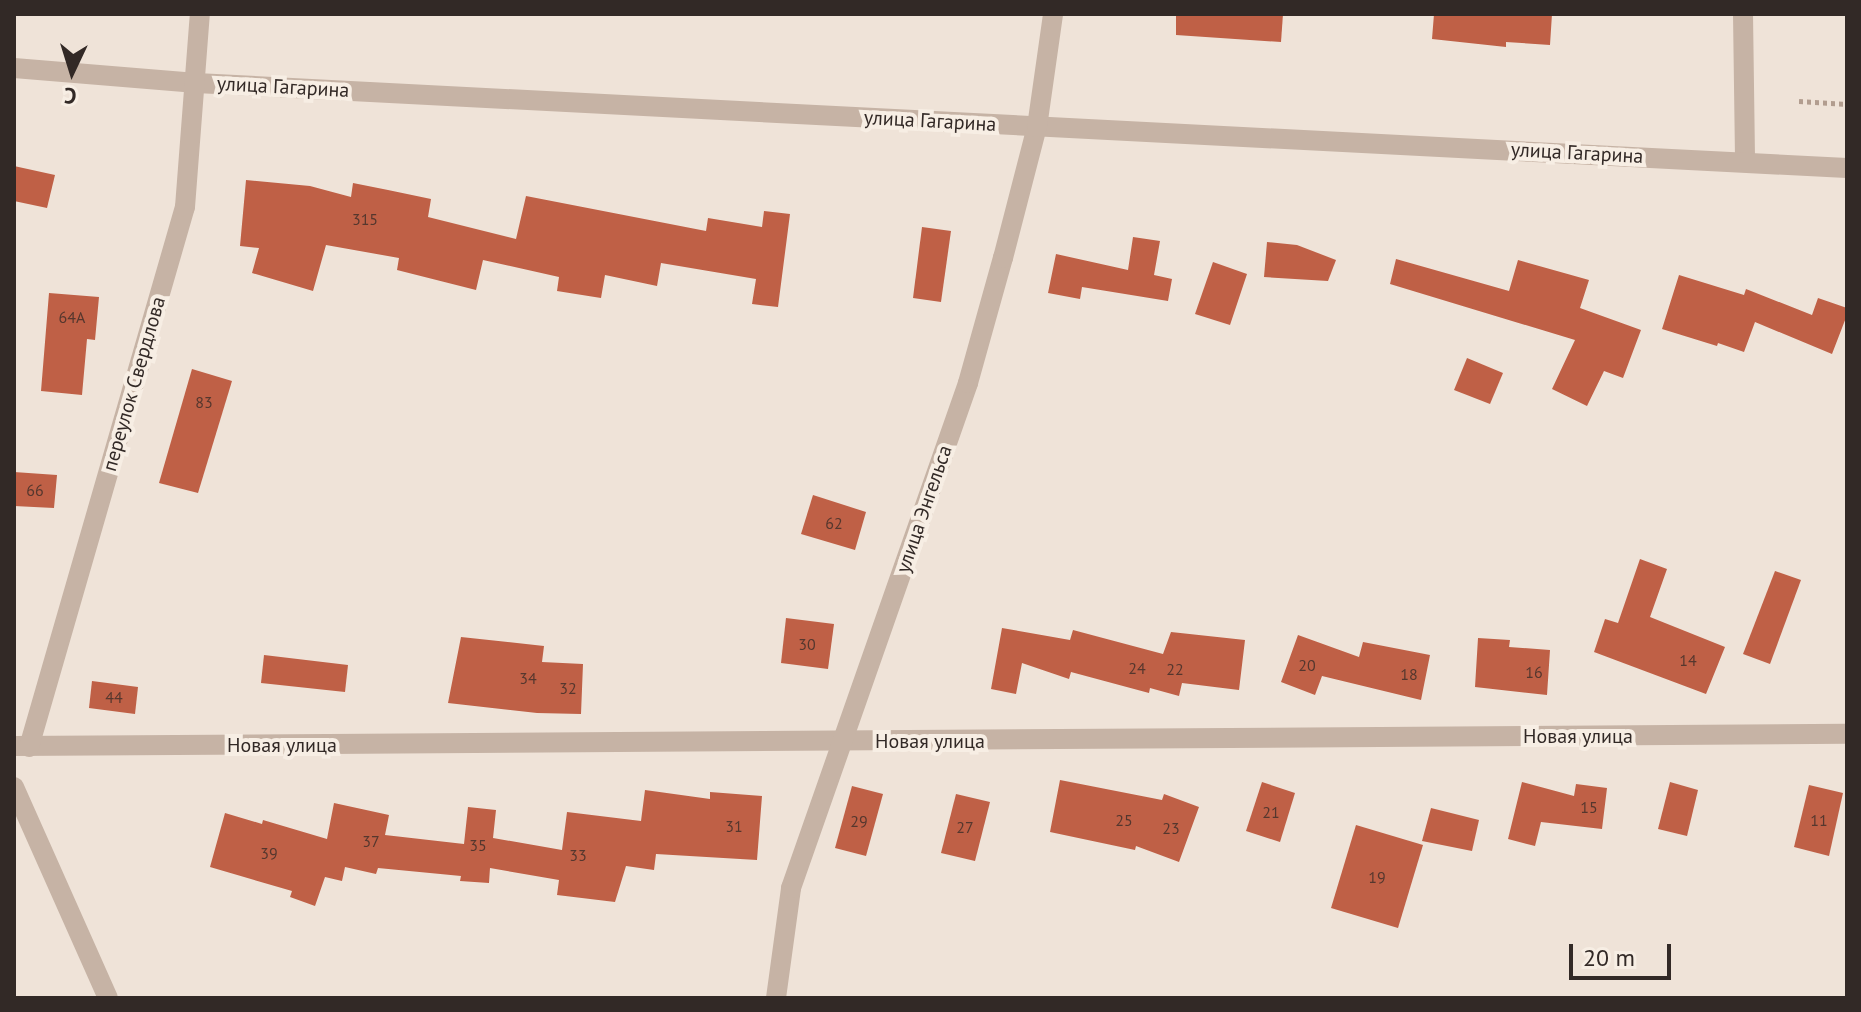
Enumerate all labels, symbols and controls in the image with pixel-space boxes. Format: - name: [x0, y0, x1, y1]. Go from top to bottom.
- north arrow: [32, 32, 112, 112]
- street label: улица Гагарина: [216, 72, 350, 102]
- text: С: [63, 82, 77, 110]
- street label: улица Гагарина: [863, 106, 997, 136]
- street label: улица Гагарина: [1510, 138, 1644, 168]
- house number: 315: [352, 209, 378, 229]
- street label: переулок Свердлова: [98, 294, 170, 474]
- house number: 64А: [59, 307, 85, 327]
- house number: 83: [195, 392, 213, 412]
- street label: улица Энгельса: [891, 442, 957, 576]
- house number: 66: [26, 480, 44, 500]
- house number: 62: [825, 513, 843, 533]
- house number: 30: [798, 634, 816, 654]
- house number: 14: [1679, 650, 1697, 670]
- house number: 20: [1298, 655, 1316, 675]
- house number: 24: [1128, 658, 1146, 678]
- house number: 22: [1166, 659, 1184, 679]
- house number: 16: [1525, 662, 1543, 682]
- house number: 18: [1400, 664, 1418, 684]
- house number: 34: [519, 668, 537, 688]
- house number: 32: [559, 678, 577, 698]
- house number: 44: [105, 687, 123, 707]
- street label: Новая улица: [1523, 724, 1633, 748]
- street label: Новая улица: [875, 729, 985, 753]
- street label: Новая улица: [227, 733, 337, 757]
- house number: 15: [1580, 797, 1598, 817]
- house number: 21: [1262, 802, 1280, 822]
- house number: 25: [1115, 810, 1133, 830]
- house number: 11: [1810, 810, 1828, 830]
- house number: 29: [850, 811, 868, 831]
- house number: 31: [725, 816, 743, 836]
- house number: 27: [956, 817, 974, 837]
- house number: 23: [1162, 818, 1180, 838]
- house number: 37: [362, 831, 380, 851]
- house number: 35: [469, 835, 487, 855]
- house number: 39: [260, 843, 278, 863]
- house number: 33: [569, 845, 587, 865]
- house number: 19: [1368, 867, 1386, 887]
- scale bar: [1573, 928, 1675, 978]
- text: 20 m: [1583, 942, 1635, 973]

